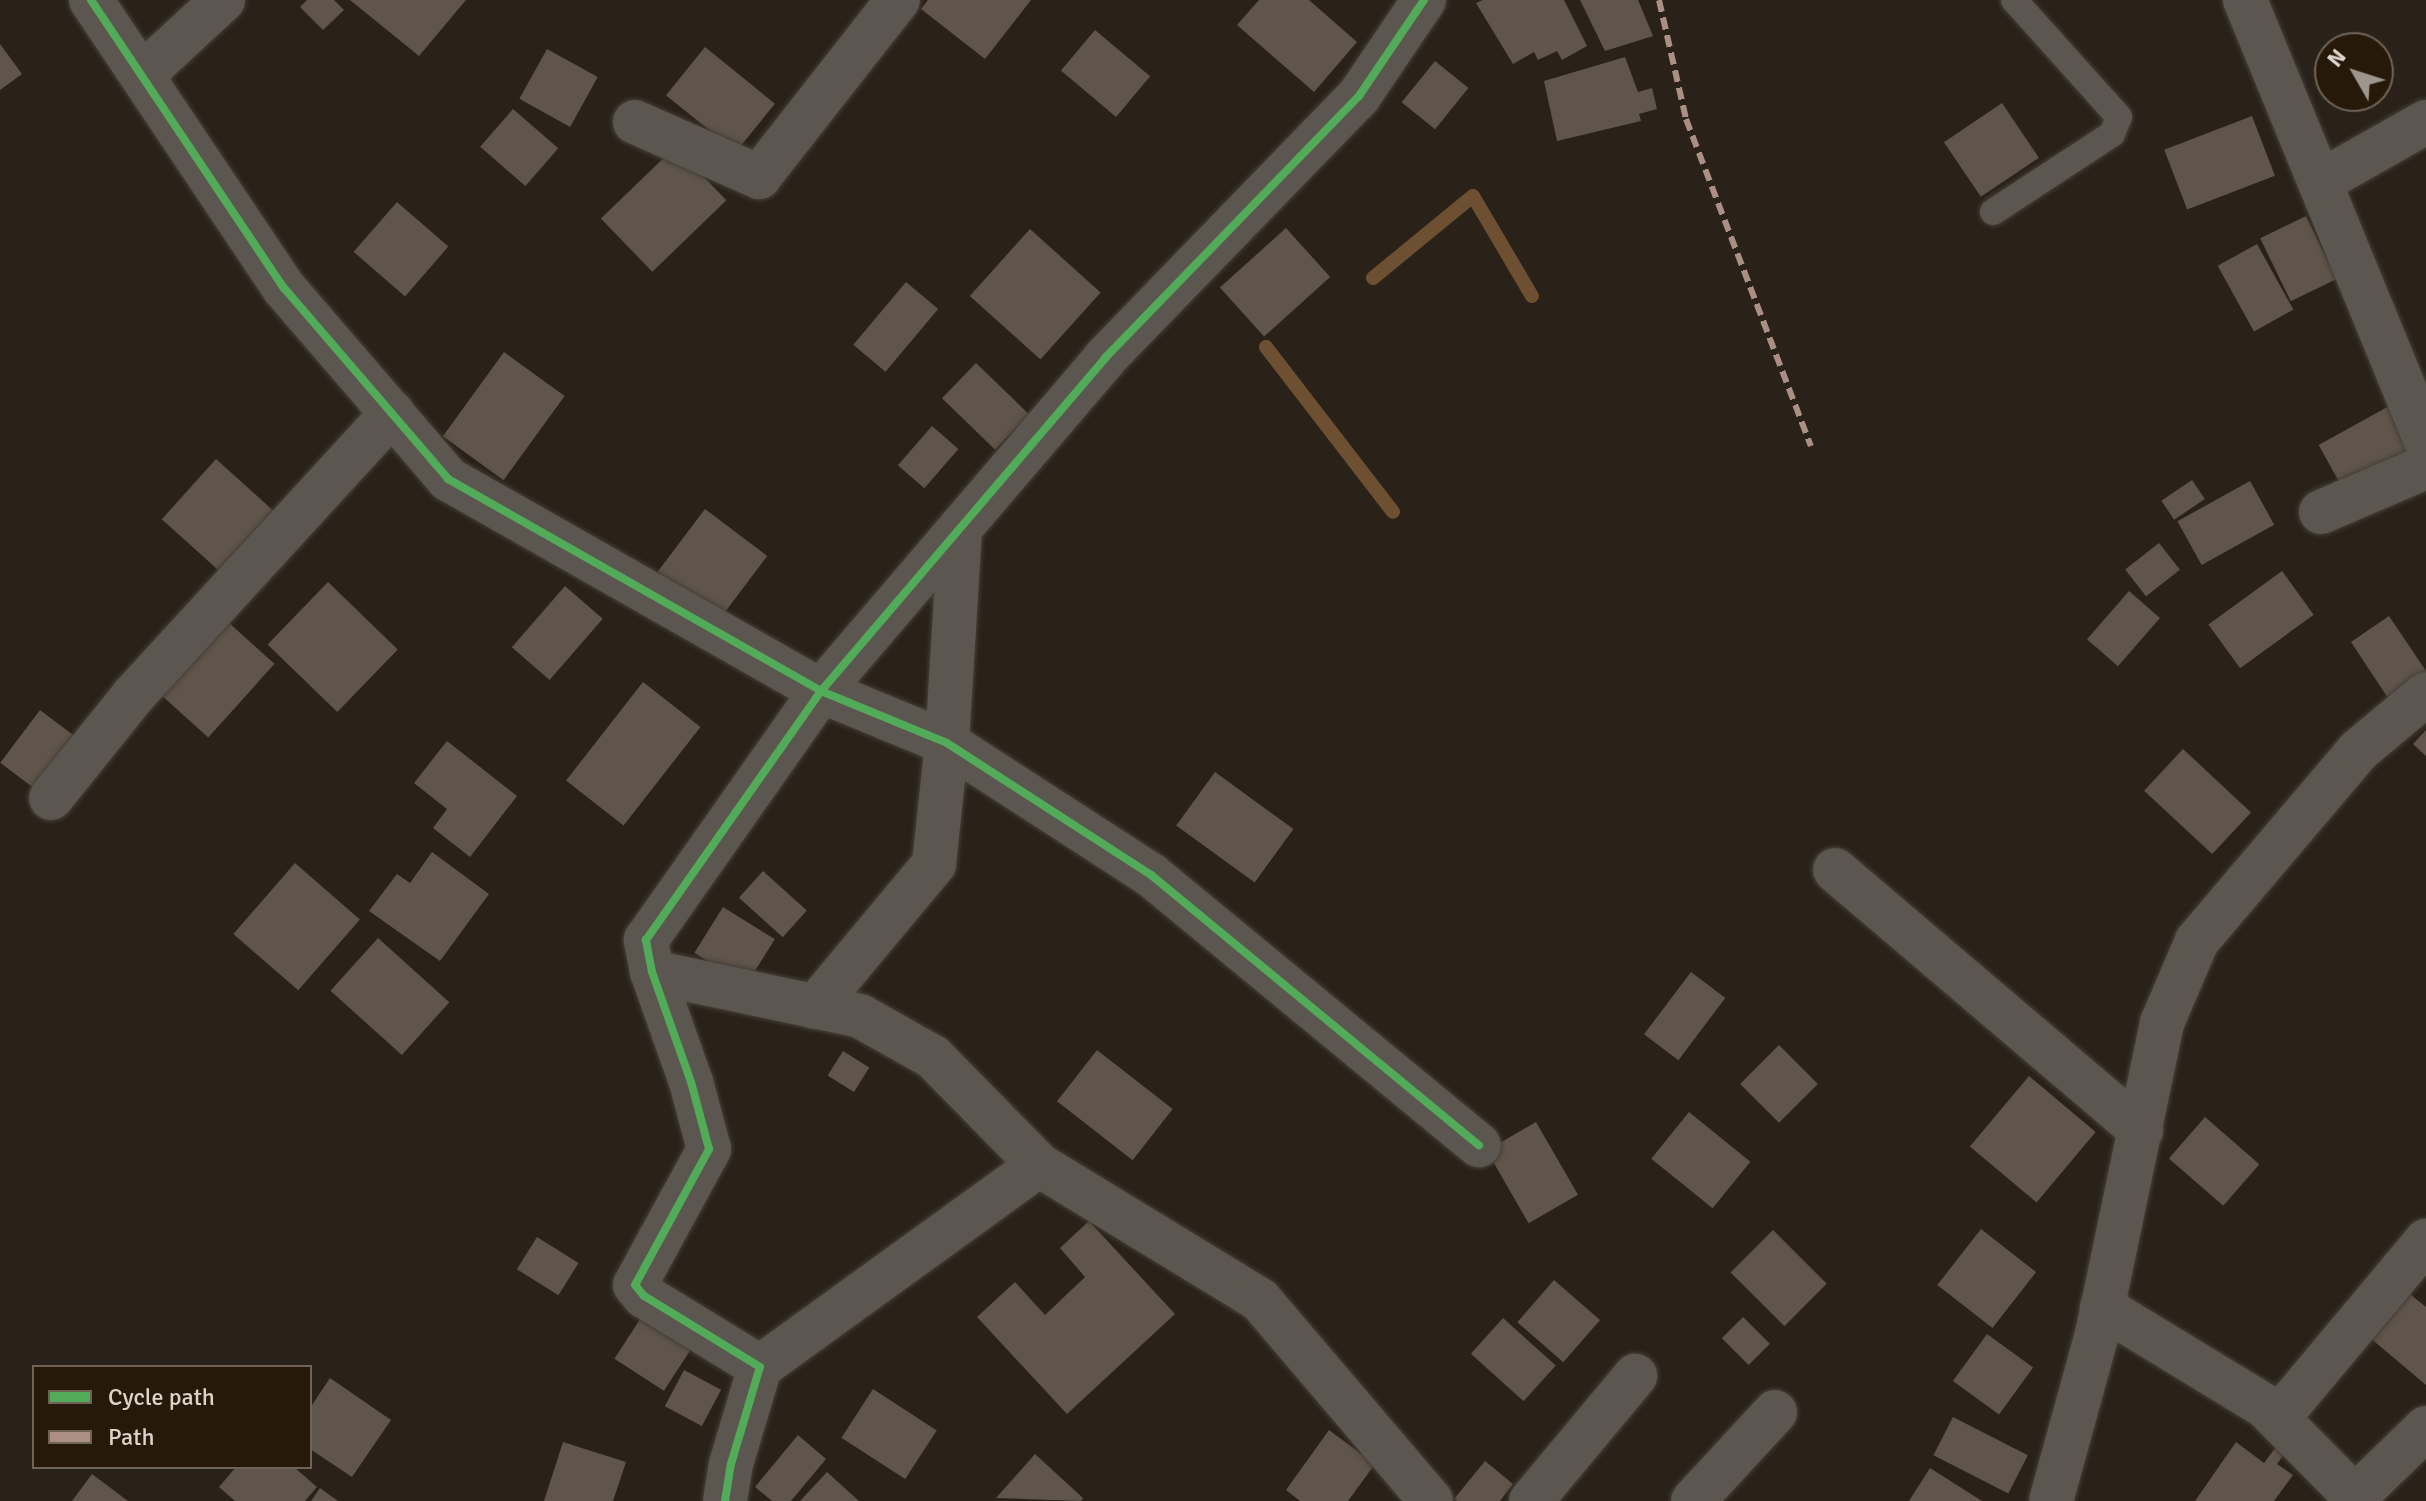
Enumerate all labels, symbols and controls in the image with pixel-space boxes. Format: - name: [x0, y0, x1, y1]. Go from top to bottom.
- north arrow: [2314, 32, 2394, 112]
- text: N: [2321, 43, 2352, 72]
- legend: [32, 1365, 312, 1469]
- text: Cycle path: [108, 1382, 215, 1412]
- text: Path: [108, 1422, 154, 1452]

